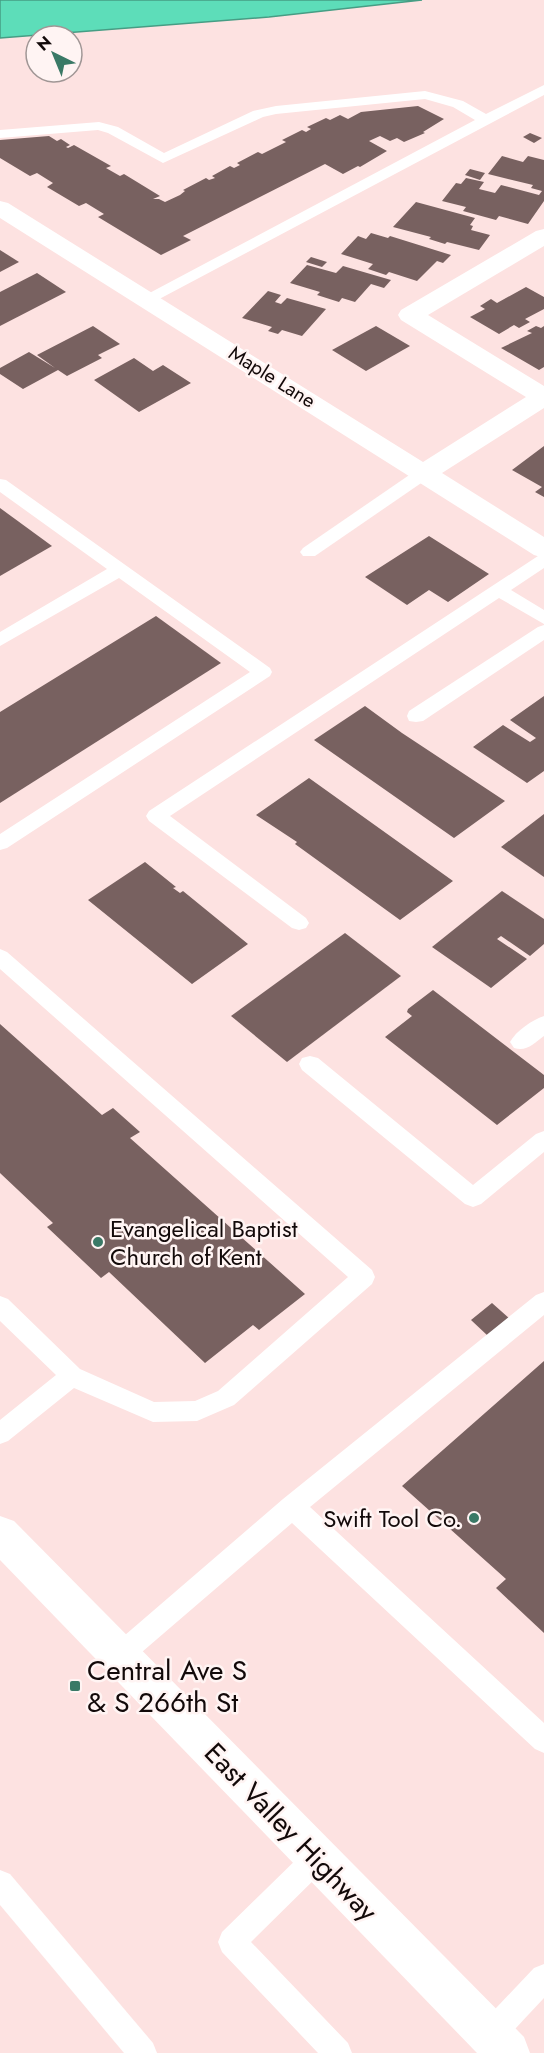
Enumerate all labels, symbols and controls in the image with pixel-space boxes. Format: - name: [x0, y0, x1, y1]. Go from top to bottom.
- north arrow: [24, 24, 84, 84]
- text: N: [32, 31, 57, 56]
- street label: Maple Lane: [223, 339, 321, 415]
- place label: Evangelical Baptist Church of Kent: [110, 1211, 298, 1274]
- marker: Evangelical Baptist Church of Kent: [91, 1235, 105, 1249]
- place label: Swift Tool Co.: [323, 1501, 462, 1536]
- marker: Swift Tool Co.: [467, 1511, 481, 1525]
- place label: Central Ave S & S 266th St: [87, 1650, 247, 1723]
- marker: Central Ave S & S 266th St: [68, 1679, 82, 1693]
- street label: East Valley Highway: [195, 1733, 388, 1931]

